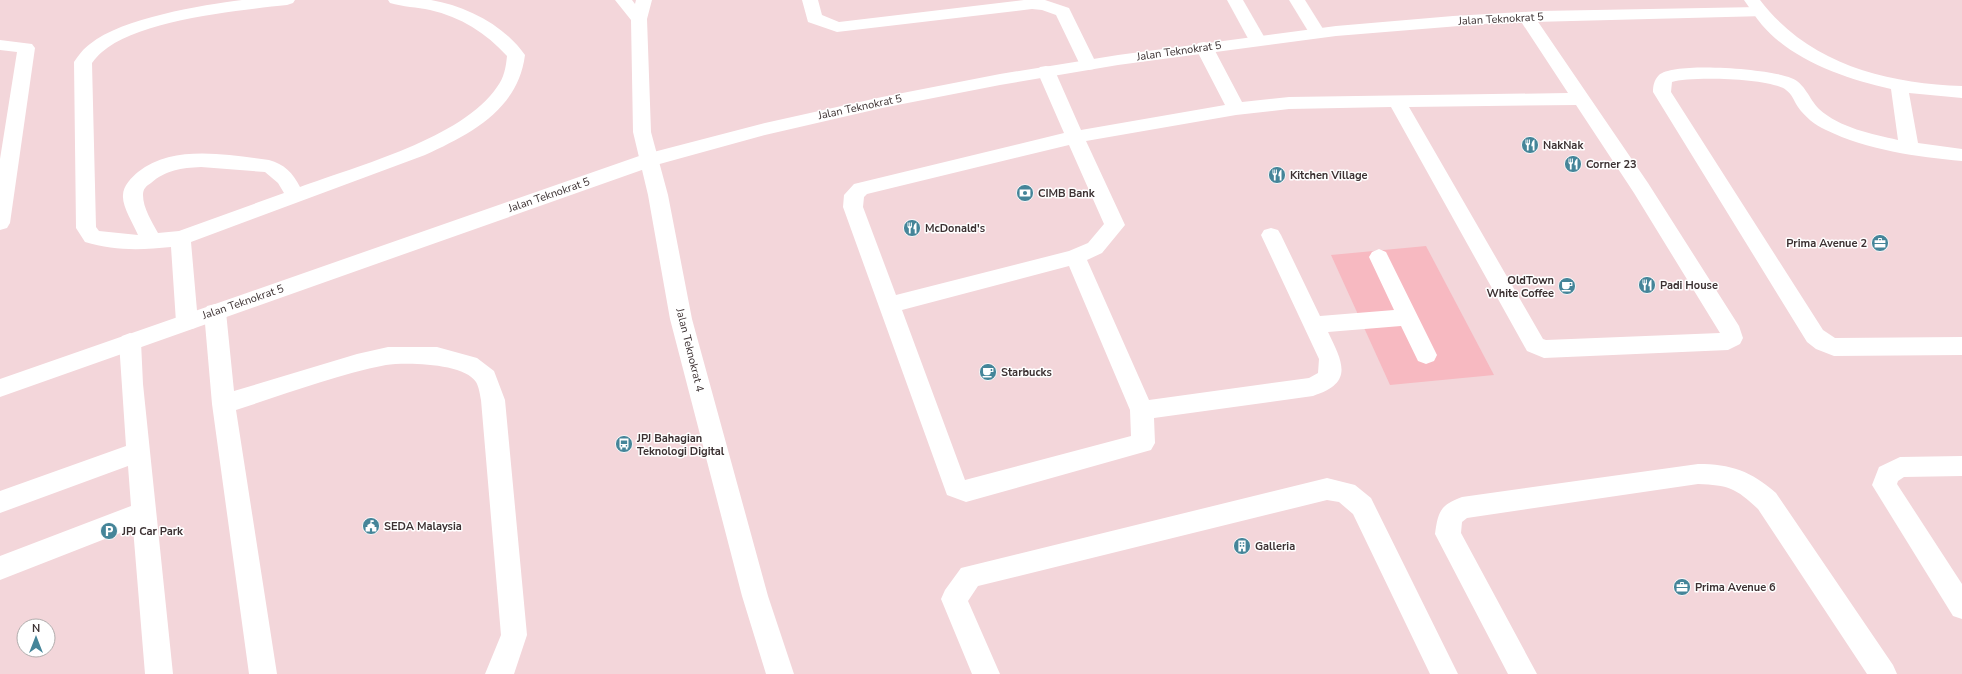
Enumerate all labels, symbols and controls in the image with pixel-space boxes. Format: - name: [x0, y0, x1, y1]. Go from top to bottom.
- street label: Jalan Teknokrat 5: [1457, 9, 1545, 29]
- street label: Jalan Teknokrat 5: [1135, 38, 1223, 65]
- street label: Jalan Teknokrat 5: [816, 91, 904, 123]
- restaurant icon: NakNak: [1520, 135, 1540, 155]
- place label: NakNak: [1543, 138, 1584, 153]
- restaurant icon: Corner 23: [1563, 154, 1583, 174]
- place label: Corner 23: [1586, 157, 1637, 172]
- restaurant icon: Kitchen Village: [1267, 165, 1287, 185]
- place label: Kitchen Village: [1290, 168, 1368, 183]
- street label: Jalan Teknokrat 5: [505, 174, 592, 216]
- bank icon: CIMB Bank: [1015, 183, 1035, 203]
- place label: CIMB Bank: [1038, 186, 1096, 201]
- restaurant icon: McDonald's: [902, 218, 922, 238]
- place label: McDonald's: [925, 221, 985, 236]
- office icon: Prima Avenue 2: [1870, 233, 1890, 253]
- place label: Prima Avenue 2: [1786, 236, 1867, 251]
- place label: OldTown White Coffee: [1487, 273, 1554, 301]
- restaurant icon: Padi House: [1637, 275, 1657, 295]
- cafe icon: OldTown White Coffee: [1557, 276, 1577, 296]
- place label: Padi House: [1660, 278, 1718, 293]
- street label: Jalan Teknokrat 5: [199, 281, 286, 323]
- street label: Jalan Teknokrat 4: [672, 306, 708, 394]
- cafe icon: Starbucks: [978, 362, 998, 382]
- place label: Starbucks: [1001, 365, 1052, 380]
- place label: JPJ Bahagian Teknologi Digital: [636, 431, 725, 459]
- bus stop icon: JPJ Bahagian Teknologi Digital: [614, 434, 634, 454]
- public building icon: SEDA Malaysia: [361, 516, 381, 536]
- place label: SEDA Malaysia: [384, 519, 462, 534]
- parking icon: JPJ Car Park: [99, 521, 119, 541]
- place label: JPJ Car Park: [121, 524, 184, 539]
- building icon: Galleria: [1232, 536, 1252, 556]
- place label: Galleria: [1255, 539, 1295, 554]
- office icon: Prima Avenue 6: [1672, 577, 1692, 597]
- place label: Prima Avenue 6: [1695, 580, 1776, 595]
- north arrow: [16, 618, 56, 658]
- text: N: [32, 621, 40, 636]

